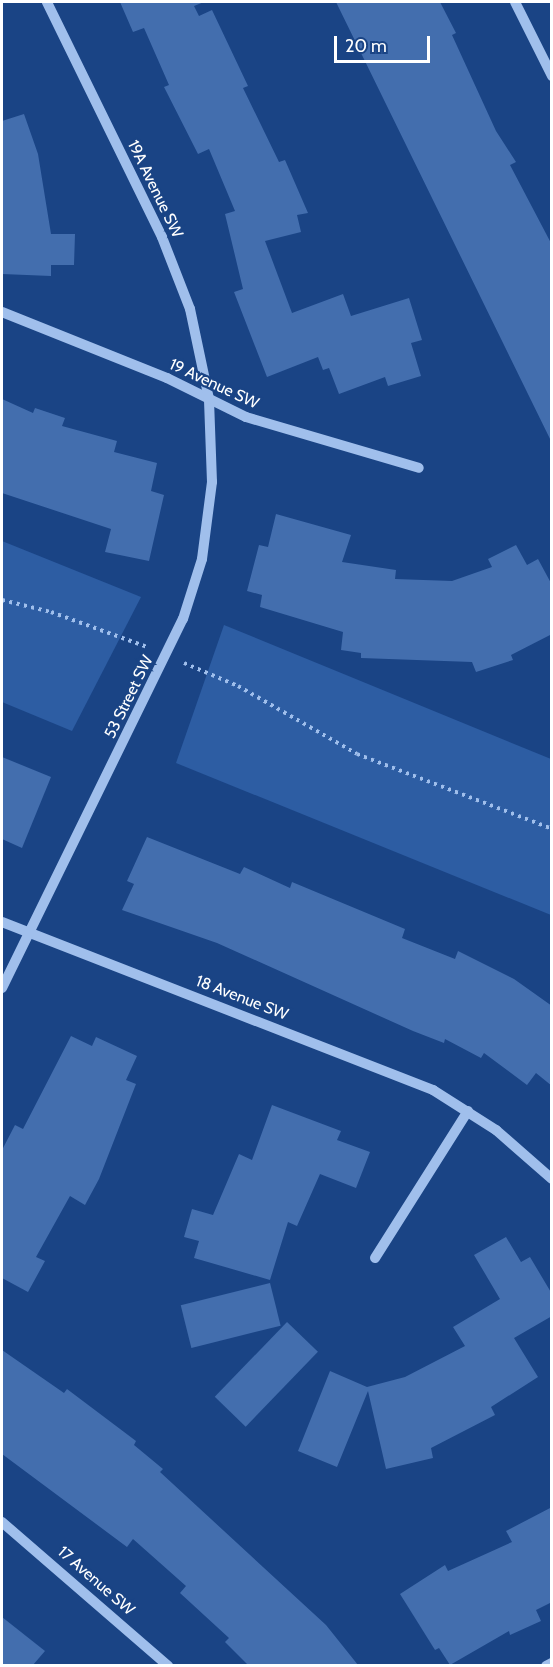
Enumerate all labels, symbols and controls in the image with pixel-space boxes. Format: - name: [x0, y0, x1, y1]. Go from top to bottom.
- scale bar: [337, 24, 433, 62]
- text: 20 m: [345, 35, 387, 57]
- street label: 19A Avenue SW: [123, 137, 187, 241]
- street label: 19 Avenue SW: [166, 355, 262, 413]
- street label: 53 Street SW: [101, 652, 157, 742]
- street label: 18 Avenue SW: [193, 972, 291, 1024]
- street label: 17 Avenue SW: [54, 1542, 138, 1620]

